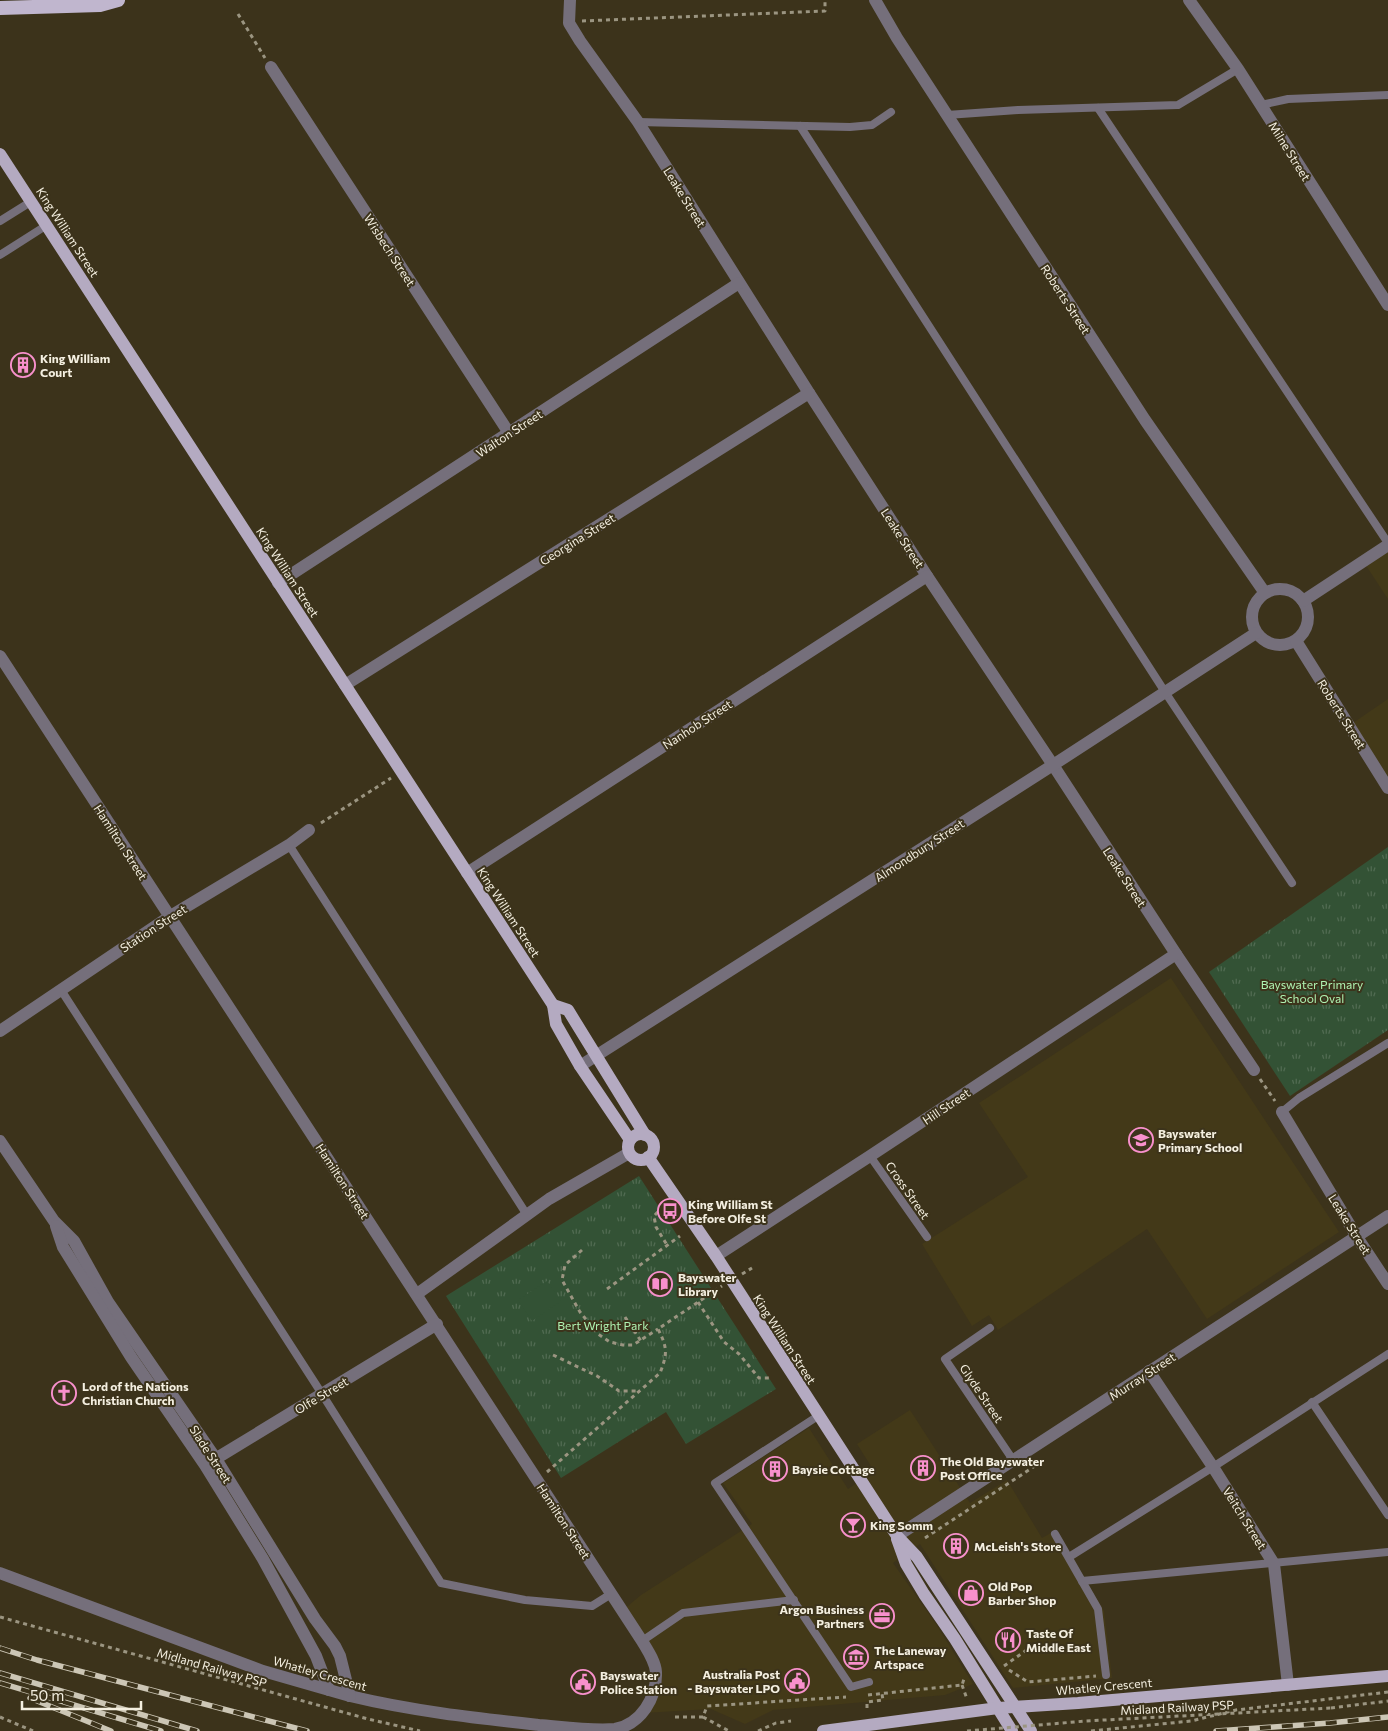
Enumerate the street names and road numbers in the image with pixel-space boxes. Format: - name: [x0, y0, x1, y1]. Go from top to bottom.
- street label: Milne Street: [1266, 119, 1314, 183]
- street label: Leake Street: [661, 164, 709, 230]
- street label: King William Street: [34, 184, 102, 280]
- street label: Wisbech Street: [361, 211, 419, 289]
- street label: Roberts Street: [1038, 262, 1094, 336]
- street label: Walton Street: [473, 406, 545, 460]
- street label: Leake Street: [879, 506, 927, 570]
- street label: Georgina Street: [537, 510, 617, 568]
- street label: King William Street: [254, 524, 322, 620]
- street label: Roberts Street: [1315, 677, 1369, 752]
- street label: Nanhob Street: [660, 696, 734, 752]
- street label: Hamilton Street: [91, 802, 151, 882]
- street label: Almondbury Street: [872, 816, 966, 884]
- street label: Leake Street: [1101, 845, 1149, 909]
- street label: King William Street: [475, 864, 543, 960]
- street label: Station Street: [117, 901, 189, 955]
- street label: Hill Street: [920, 1085, 973, 1127]
- street label: Hamilton Street: [313, 1141, 373, 1221]
- street label: Cross Street: [883, 1159, 933, 1222]
- street label: Leake Street: [1326, 1191, 1374, 1257]
- street label: King William Street: [751, 1291, 819, 1387]
- street label: Murray Street: [1106, 1349, 1178, 1403]
- street label: Glyde Street: [957, 1361, 1007, 1425]
- street label: Olfe Street: [292, 1374, 350, 1416]
- street label: Slade Street: [187, 1423, 235, 1485]
- street label: Hamilton Street: [534, 1481, 594, 1561]
- street label: Veitch Street: [1220, 1484, 1270, 1552]
- street label: Midland Railway PSP: [155, 1645, 269, 1690]
- street label: Whatley Crescent: [272, 1653, 368, 1693]
- street label: Whatley Crescent: [1055, 1675, 1153, 1697]
- street label: Midland Railway PSP: [1120, 1697, 1235, 1717]

